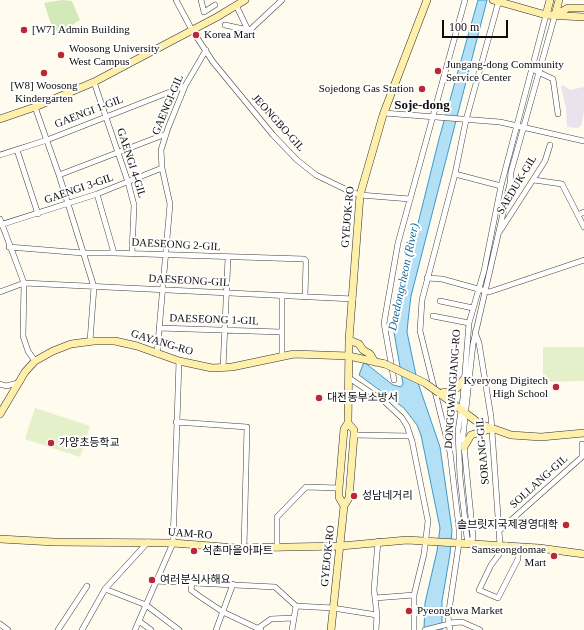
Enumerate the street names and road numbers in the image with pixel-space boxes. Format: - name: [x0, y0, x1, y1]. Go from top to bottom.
- street label: GAENGI-GIL: [149, 73, 187, 137]
- street label: JEONGBO-GIL: [249, 92, 307, 154]
- street label: GAENGI 1-GIL: [53, 93, 125, 131]
- street label: GAENGI 4-GIL: [114, 127, 148, 199]
- street label: SAEDUK-GIL: [494, 153, 540, 217]
- street label: GAENGI 3-GIL: [43, 171, 115, 207]
- street label: GYEJOK-RO: [339, 186, 357, 248]
- street label: DAESEONG 2-GIL: [131, 236, 221, 254]
- street label: DAESEONG-GIL: [148, 272, 230, 290]
- street label: DAESEONG 1-GIL: [169, 312, 259, 328]
- street label: GAYANG-RO: [129, 327, 195, 359]
- street label: DONGGWANGJANG-RO: [442, 329, 464, 449]
- street label: SORANG-GIL: [473, 417, 493, 485]
- street label: SOLLANG-GIL: [507, 453, 571, 511]
- street label: GYEJOK-RO: [318, 525, 338, 587]
- street label: UAM-RO: [167, 526, 213, 542]

